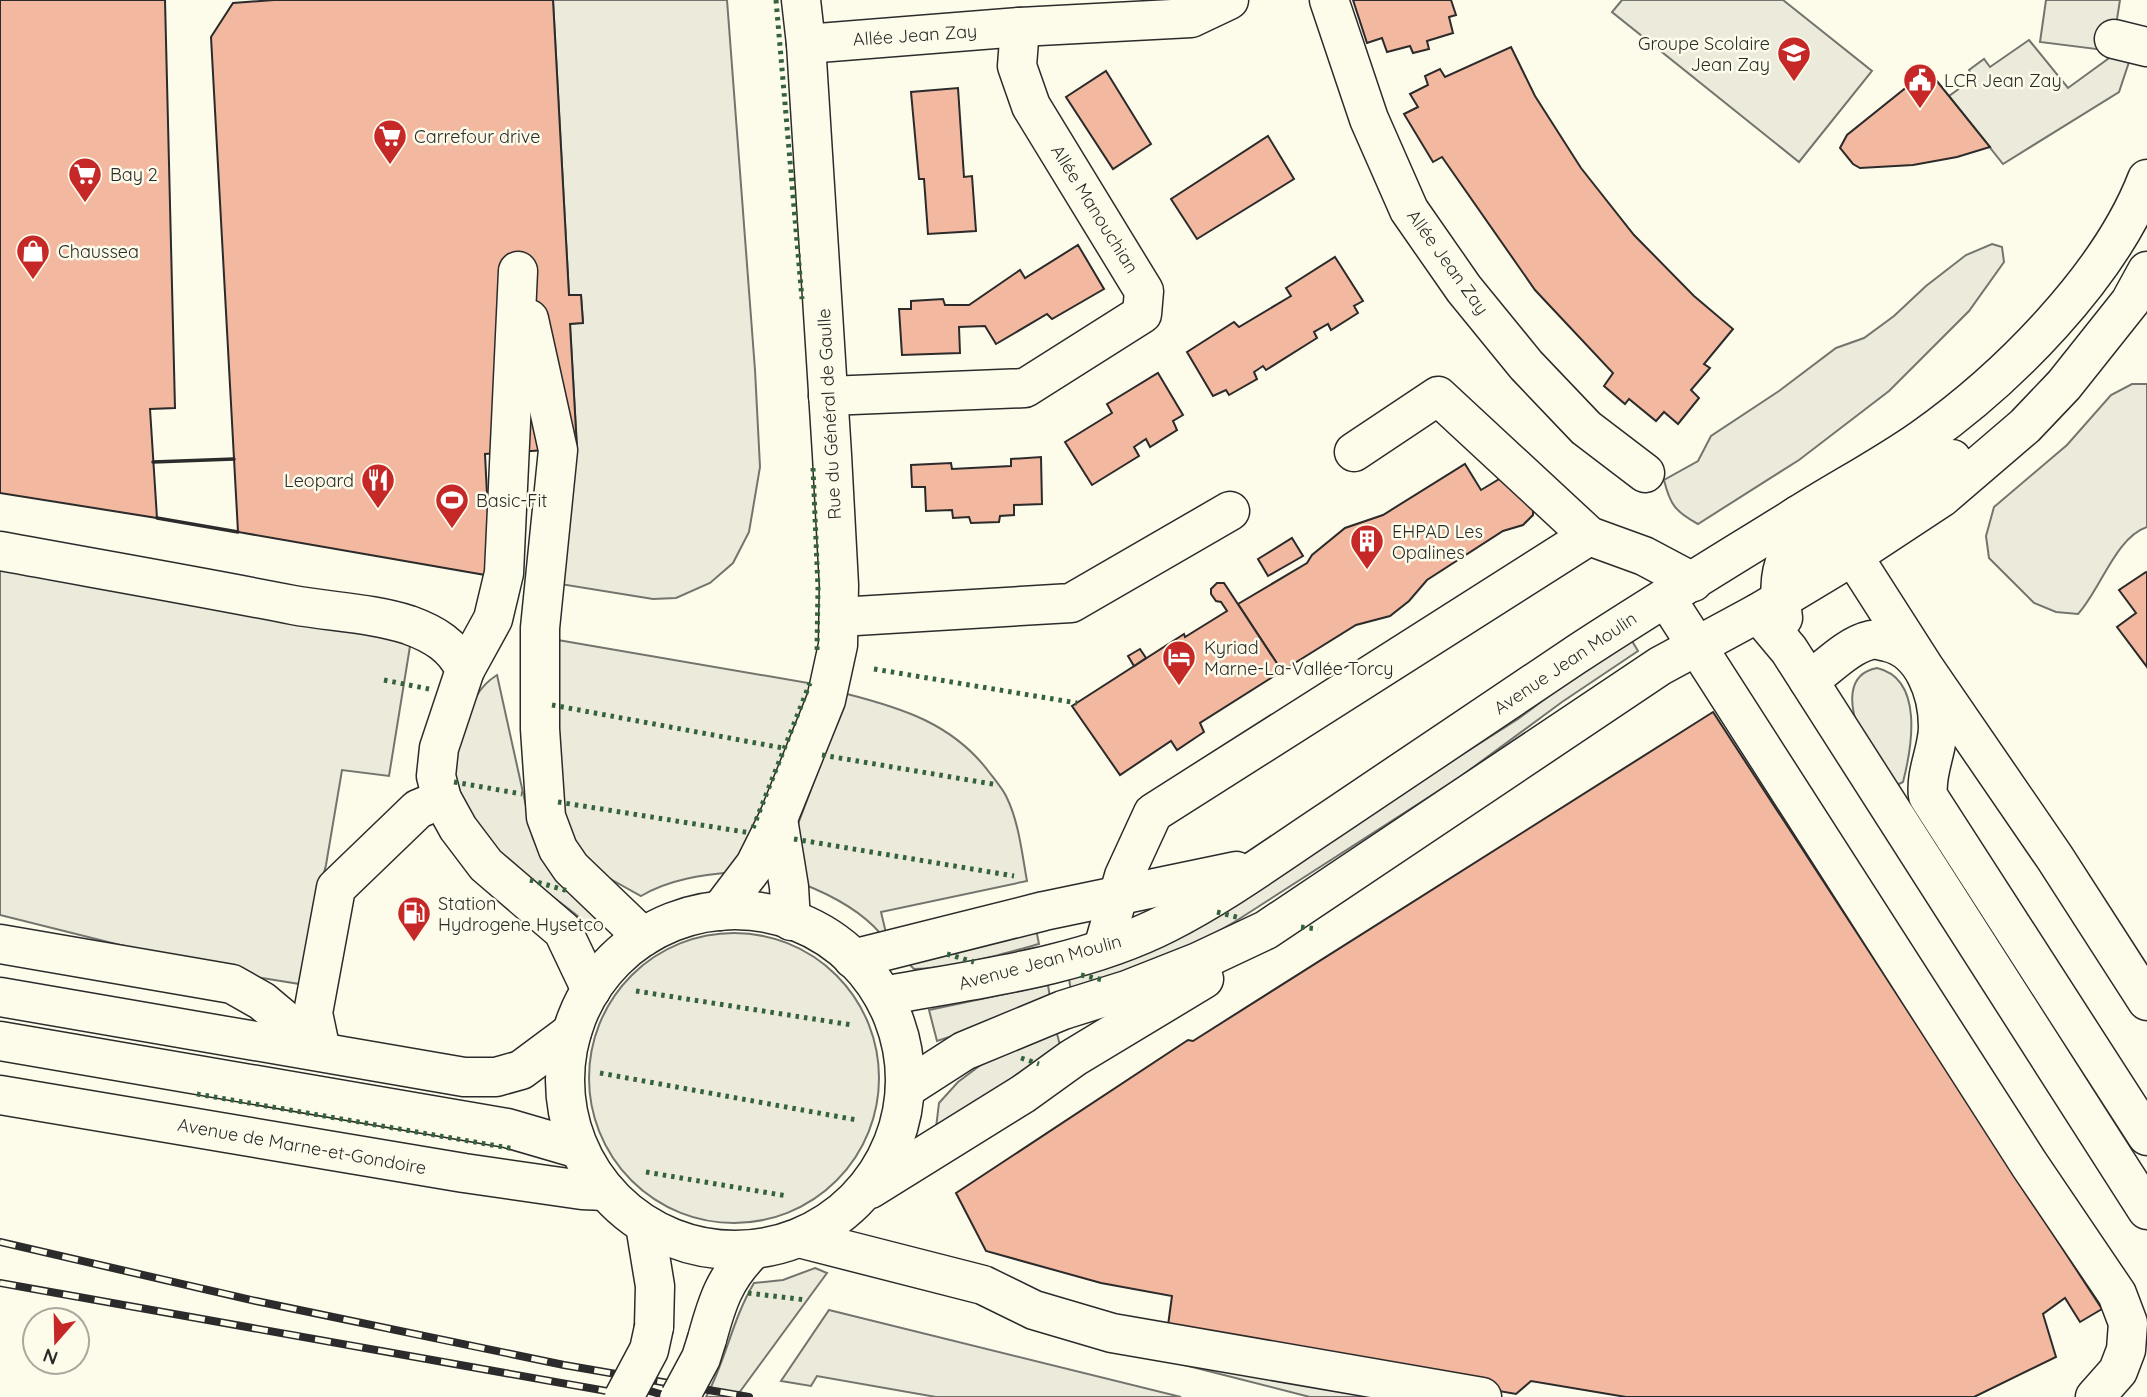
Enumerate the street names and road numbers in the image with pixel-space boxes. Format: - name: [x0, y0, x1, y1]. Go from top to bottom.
- street label: Allée Jean Zay: [852, 19, 978, 51]
- street label: Allée Manouchian: [1046, 141, 1144, 277]
- street label: Allée Jean Zay: [1402, 205, 1494, 319]
- street label: Rue du Général de Gaulle: [812, 308, 846, 520]
- street label: Avenue Jean Moulin: [1489, 607, 1641, 719]
- street label: Avenue Jean Moulin: [956, 929, 1124, 995]
- street label: Avenue de Marne-et-Gondoire: [176, 1113, 428, 1179]

